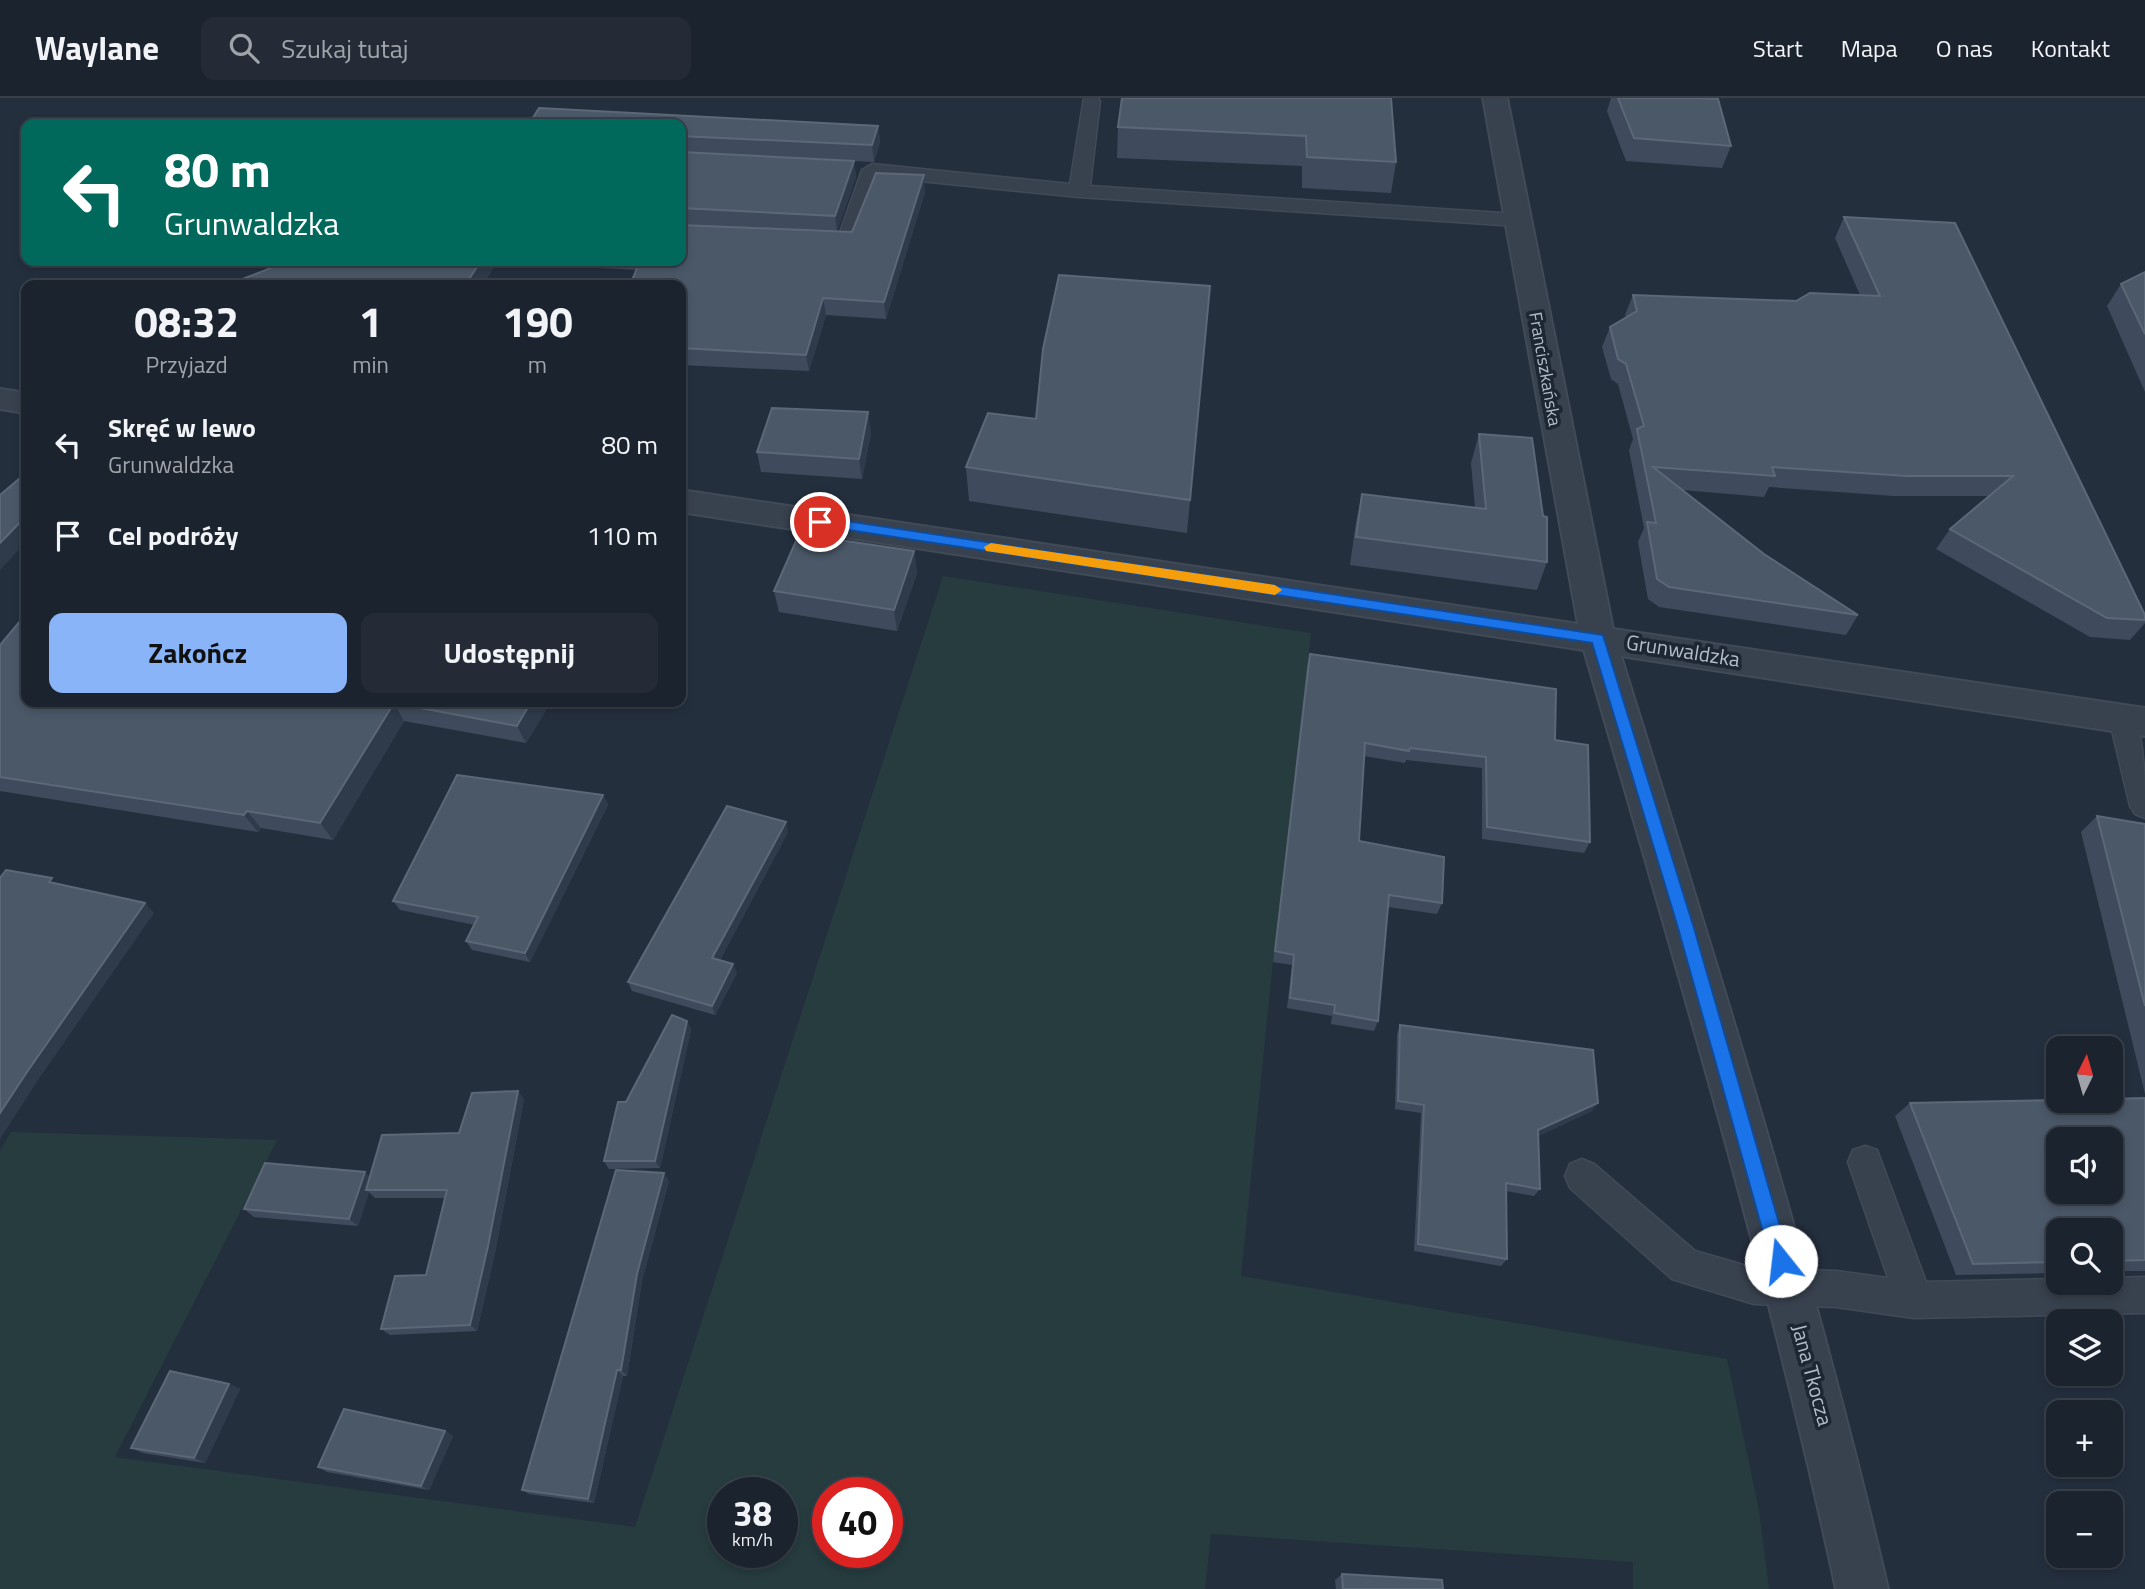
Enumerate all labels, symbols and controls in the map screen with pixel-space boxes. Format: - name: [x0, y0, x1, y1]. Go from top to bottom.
- search box: [201, 17, 691, 80]
- text: Waylane: [35, 23, 159, 73]
- icon: search: [225, 29, 263, 67]
- text: Szukaj tutaj: [281, 29, 408, 68]
- text: Start: [1753, 30, 1803, 66]
- text: Mapa: [1841, 30, 1898, 66]
- text: O nas: [1936, 30, 1993, 66]
- text: Kontakt: [2031, 30, 2110, 66]
- text: 80 m: [164, 131, 271, 206]
- icon: left: [49, 147, 140, 238]
- text: Grunwaldzka: [164, 199, 339, 247]
- text: 08:32: [134, 289, 239, 353]
- text: 1: [359, 289, 382, 353]
- text: 190: [502, 289, 573, 353]
- street label: Franciszkańska: [1522, 310, 1569, 428]
- text: Przyjazd: [146, 347, 228, 382]
- text: min: [352, 347, 389, 382]
- text: m: [528, 347, 547, 382]
- text: Skręć w lewo: [108, 408, 256, 447]
- text: 80 m: [601, 425, 658, 464]
- icon: left: [49, 426, 87, 464]
- text: Grunwaldzka: [108, 447, 234, 482]
- pin: [790, 492, 850, 552]
- icon: arrive: [801, 503, 839, 541]
- text: Cel podróży: [108, 516, 238, 555]
- text: 110 m: [587, 516, 658, 555]
- icon: arrive: [49, 517, 87, 555]
- button: Zakończ: [49, 613, 347, 693]
- button: Udostępnij: [361, 613, 658, 693]
- street label: Grunwaldzka: [1624, 625, 1743, 675]
- north arrow: [2046, 1036, 2123, 1113]
- map controls: [2046, 1036, 2123, 1568]
- button: sound: [2046, 1127, 2123, 1204]
- button: search: [2046, 1218, 2123, 1295]
- position arrow: [1744, 1224, 1818, 1298]
- button: layers: [2046, 1309, 2123, 1386]
- street label: Jana Tkocza: [1784, 1320, 1842, 1430]
- button: +: [2046, 1400, 2123, 1477]
- speed limit sign: 40: [812, 1477, 903, 1568]
- text: 38: [733, 1486, 772, 1540]
- button: −: [2046, 1491, 2123, 1568]
- text: km/h: [732, 1526, 773, 1553]

